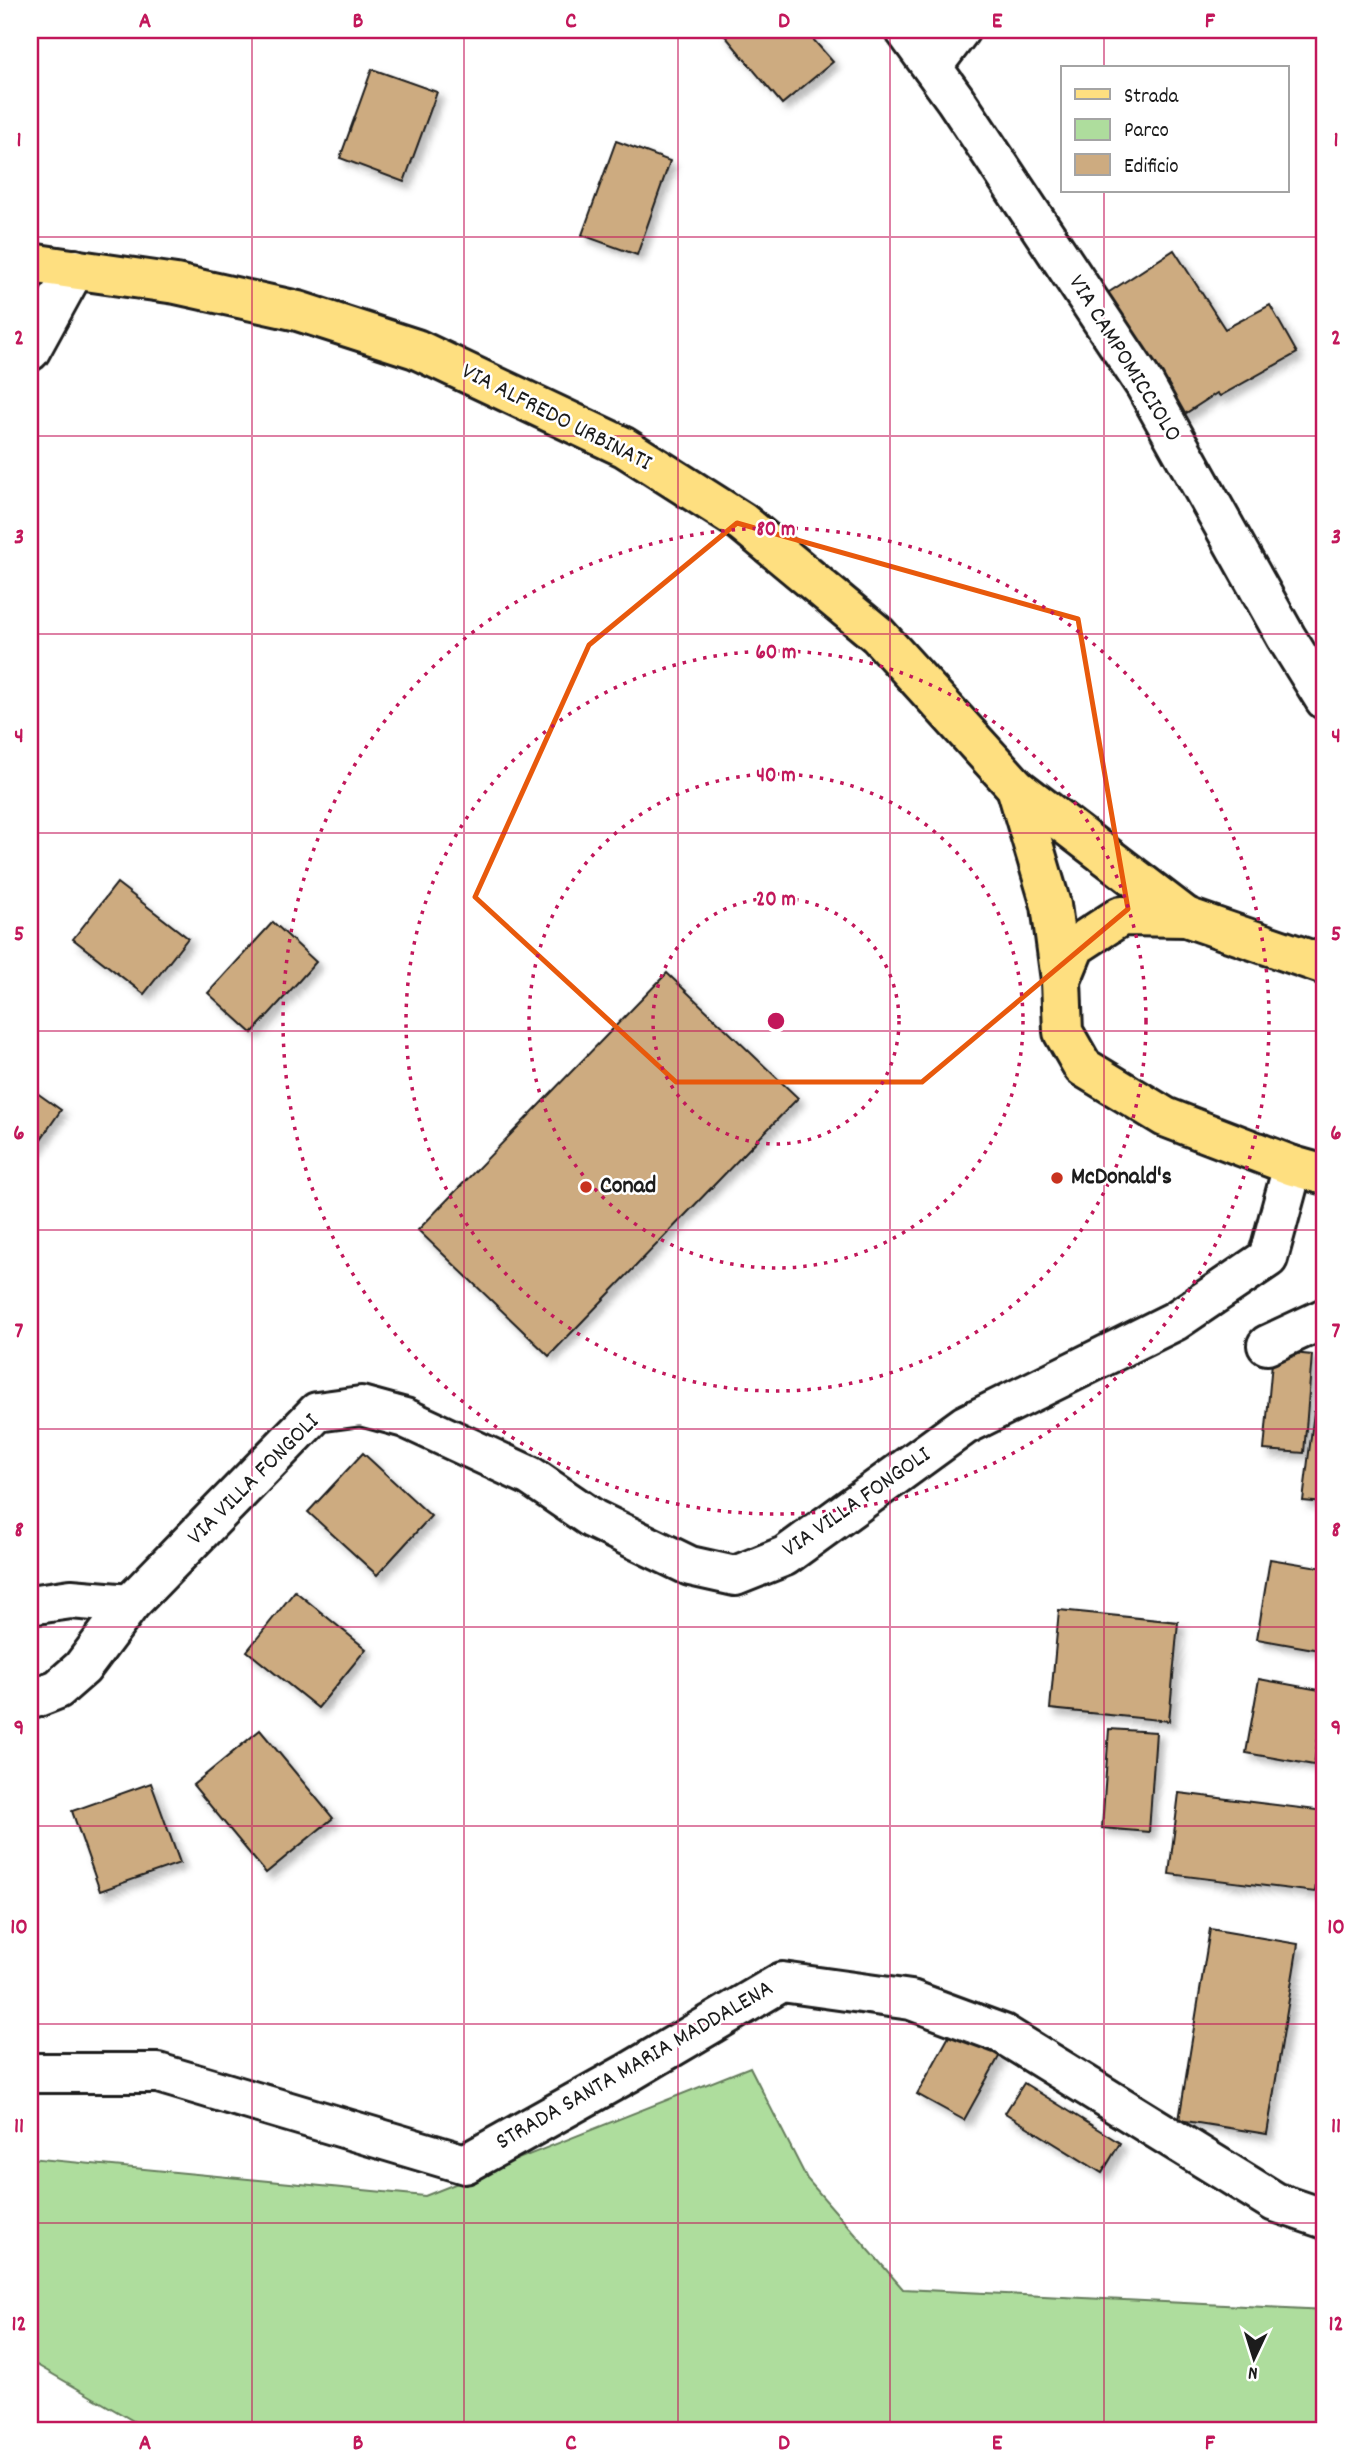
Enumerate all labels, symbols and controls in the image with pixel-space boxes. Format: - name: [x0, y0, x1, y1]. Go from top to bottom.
- text: A: [139, 6, 151, 39]
- text: B: [353, 6, 364, 39]
- text: C: [565, 6, 577, 39]
- text: D: [778, 6, 790, 39]
- text: E: [992, 6, 1003, 39]
- text: F: [1205, 6, 1216, 39]
- legend: [1061, 66, 1288, 192]
- text: Strada: [1124, 83, 1179, 113]
- text: Parco: [1124, 117, 1169, 147]
- text: 1: [16, 125, 22, 158]
- text: 1: [1333, 125, 1339, 158]
- text: Edificio: [1124, 153, 1179, 183]
- street label: VIA CAMPOMICCIOLO: [1059, 269, 1189, 449]
- text: 2: [14, 323, 24, 356]
- text: 2: [1331, 323, 1341, 356]
- street label: VIA ALFREDO URBINATI: [455, 355, 658, 481]
- text: 80 m: [756, 516, 796, 546]
- text: 3: [14, 522, 24, 555]
- text: 3: [1331, 522, 1341, 555]
- text: 60 m: [756, 639, 796, 669]
- text: 4: [14, 721, 24, 754]
- text: 4: [1331, 721, 1341, 754]
- text: 40 m: [756, 762, 796, 792]
- text: 20 m: [756, 886, 796, 916]
- text: 5: [14, 919, 24, 952]
- text: 5: [1331, 919, 1341, 952]
- centre of rings: [764, 1009, 788, 1033]
- text: 6: [13, 1118, 25, 1151]
- text: 6: [1330, 1118, 1342, 1151]
- place label: McDonald's: [1071, 1161, 1172, 1195]
- place label: Conad: [600, 1170, 656, 1204]
- marker: McDonald's: [1049, 1170, 1065, 1186]
- marker: Conad: [578, 1179, 594, 1195]
- text: 7: [15, 1316, 24, 1349]
- text: 7: [1332, 1316, 1341, 1349]
- street label: VIA VILLA FONGOLI: [180, 1406, 328, 1554]
- street label: VIA VILLA FONGOLI: [776, 1439, 939, 1567]
- text: 8: [14, 1515, 24, 1548]
- text: 8: [1331, 1515, 1341, 1548]
- text: 9: [14, 1713, 24, 1746]
- text: 9: [1331, 1713, 1341, 1746]
- text: 10: [10, 1912, 28, 1945]
- text: 10: [1327, 1912, 1345, 1945]
- street label: STRADA SANTA MARIA MADDALENA: [490, 1972, 780, 2160]
- text: 11: [14, 2111, 24, 2144]
- text: 11: [1331, 2111, 1341, 2144]
- text: 12: [11, 2309, 27, 2342]
- text: 12: [1328, 2309, 1344, 2342]
- north arrow: [1218, 2324, 1288, 2394]
- text: N: [1247, 2358, 1259, 2385]
- text: A: [139, 2428, 151, 2460]
- text: B: [353, 2428, 364, 2460]
- text: C: [565, 2428, 577, 2460]
- text: D: [778, 2428, 790, 2460]
- text: E: [992, 2428, 1003, 2460]
- text: F: [1205, 2428, 1216, 2460]

